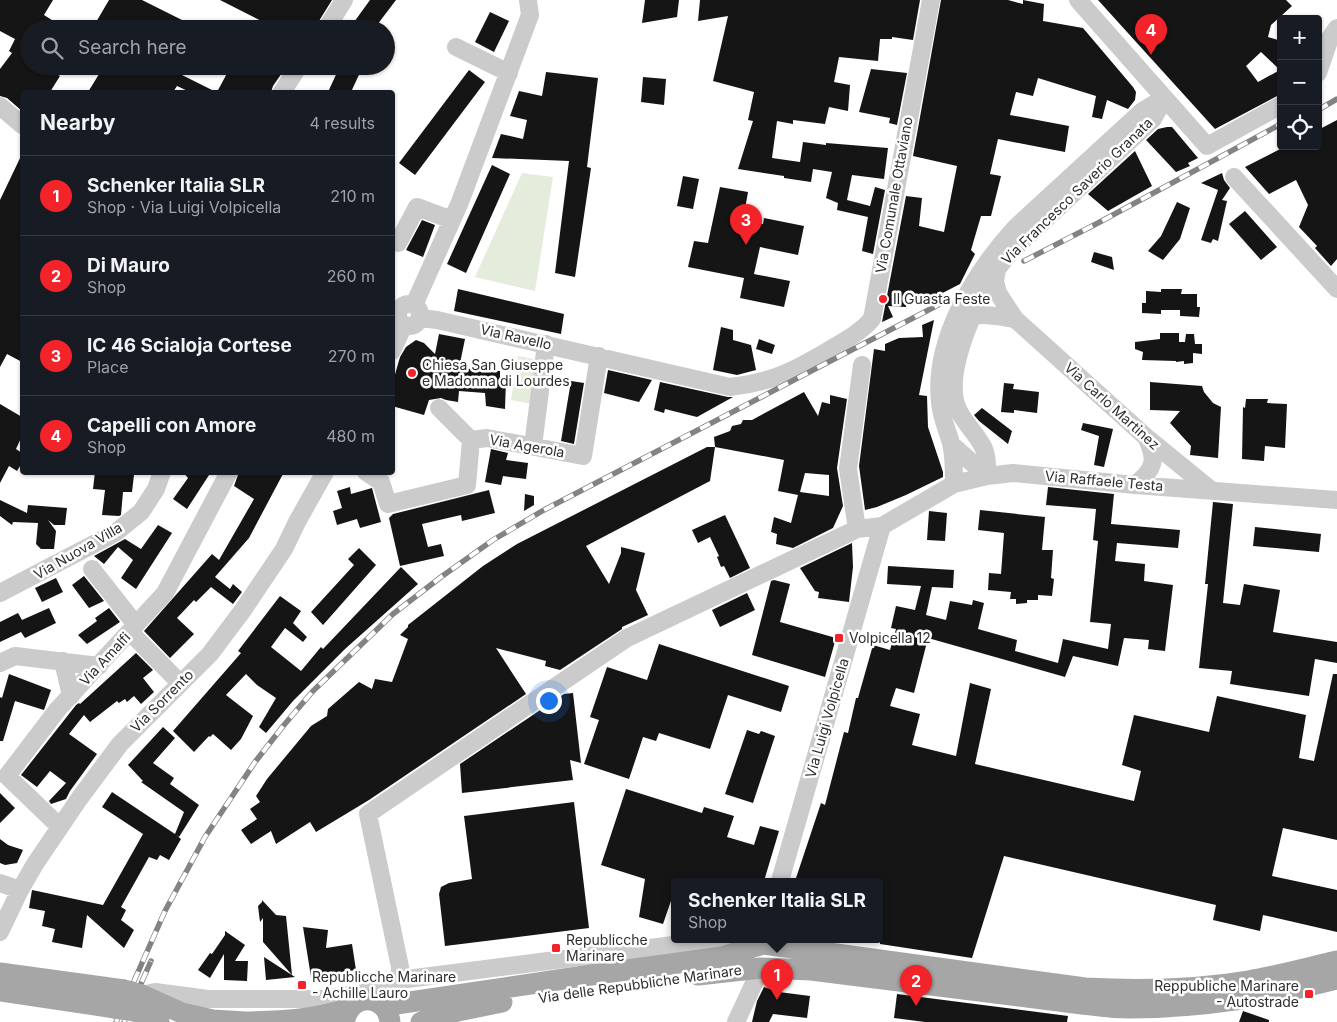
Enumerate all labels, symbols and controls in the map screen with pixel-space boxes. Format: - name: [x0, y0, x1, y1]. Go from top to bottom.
- pin: 4: [1135, 14, 1167, 55]
- map controls: [1277, 15, 1322, 150]
- button: +: [1277, 15, 1322, 60]
- search box: [20, 20, 395, 75]
- icon: search: [38, 34, 66, 62]
- text: Search here: [78, 36, 187, 59]
- button: −: [1277, 60, 1322, 105]
- button: locate: [1277, 105, 1322, 150]
- text: Nearby: [40, 110, 115, 135]
- text: 4 results: [310, 113, 375, 133]
- street label: Via Francesco Saverio Granata: [997, 114, 1156, 268]
- street label: Via Comunale Ottaviano: [871, 115, 916, 275]
- text: Schenker Italia SLR: [87, 174, 265, 197]
- text: 1: [53, 186, 59, 206]
- text: 210 m: [330, 186, 375, 206]
- text: Shop · Via Luigi Volpicella: [87, 197, 281, 217]
- pin: 3: [730, 204, 762, 245]
- text: Di Mauro: [87, 254, 170, 277]
- text: 2: [51, 266, 61, 286]
- text: 260 m: [327, 266, 375, 286]
- text: Shop: [87, 277, 126, 297]
- place label: Il Guasta Feste: [893, 290, 990, 307]
- marker: Il Guasta Feste: [877, 293, 889, 305]
- street label: Via Ravello: [479, 320, 553, 353]
- text: IC 46 Scialoja Cortese: [87, 334, 292, 357]
- text: 3: [51, 346, 61, 366]
- text: 270 m: [328, 346, 375, 366]
- place label: Chiesa San Giuseppe e Madonna di Lourdes: [422, 356, 570, 389]
- text: Place: [87, 357, 129, 377]
- street label: Via Carlo Martinez: [1061, 358, 1163, 453]
- marker: Chiesa San Giuseppe e Madonna di Lourdes: [406, 367, 418, 379]
- text: Capelli con Amore: [87, 414, 256, 437]
- text: 4: [51, 426, 61, 446]
- text: 480 m: [326, 426, 375, 446]
- street label: Via Agerola: [488, 431, 566, 460]
- text: Shop: [87, 437, 126, 457]
- street label: Via Raffaele Testa: [1044, 467, 1164, 494]
- street label: Via Nuova Villa: [31, 518, 125, 583]
- street label: Via Amalfi: [76, 629, 134, 689]
- place label: Volpicella 12: [849, 629, 931, 646]
- marker: Volpicella 12: [833, 632, 845, 644]
- street label: Via Luigi Volpicella: [801, 656, 852, 780]
- street label: Via Sorrento: [127, 666, 197, 736]
- your location: [536, 688, 562, 714]
- popup: [671, 878, 883, 943]
- text: Schenker Italia SLR: [688, 889, 866, 912]
- text: Shop: [688, 912, 727, 932]
- place label: Republicche Marinare: [566, 931, 648, 964]
- marker: Republicche Marinare: [550, 942, 562, 954]
- pin: 1: [761, 959, 793, 1000]
- street label: Via delle Repubbliche Marinare: [537, 961, 743, 1006]
- pin: 2: [900, 965, 932, 1006]
- place label: Republicche Marinare - Achille Lauro: [312, 968, 456, 1001]
- place label: Reppubliche Marinare - Autostrade: [1154, 977, 1299, 1010]
- marker: Republicche Marinare - Achille Lauro: [296, 979, 308, 991]
- marker: Reppubliche Marinare - Autostrade: [1303, 988, 1315, 1000]

